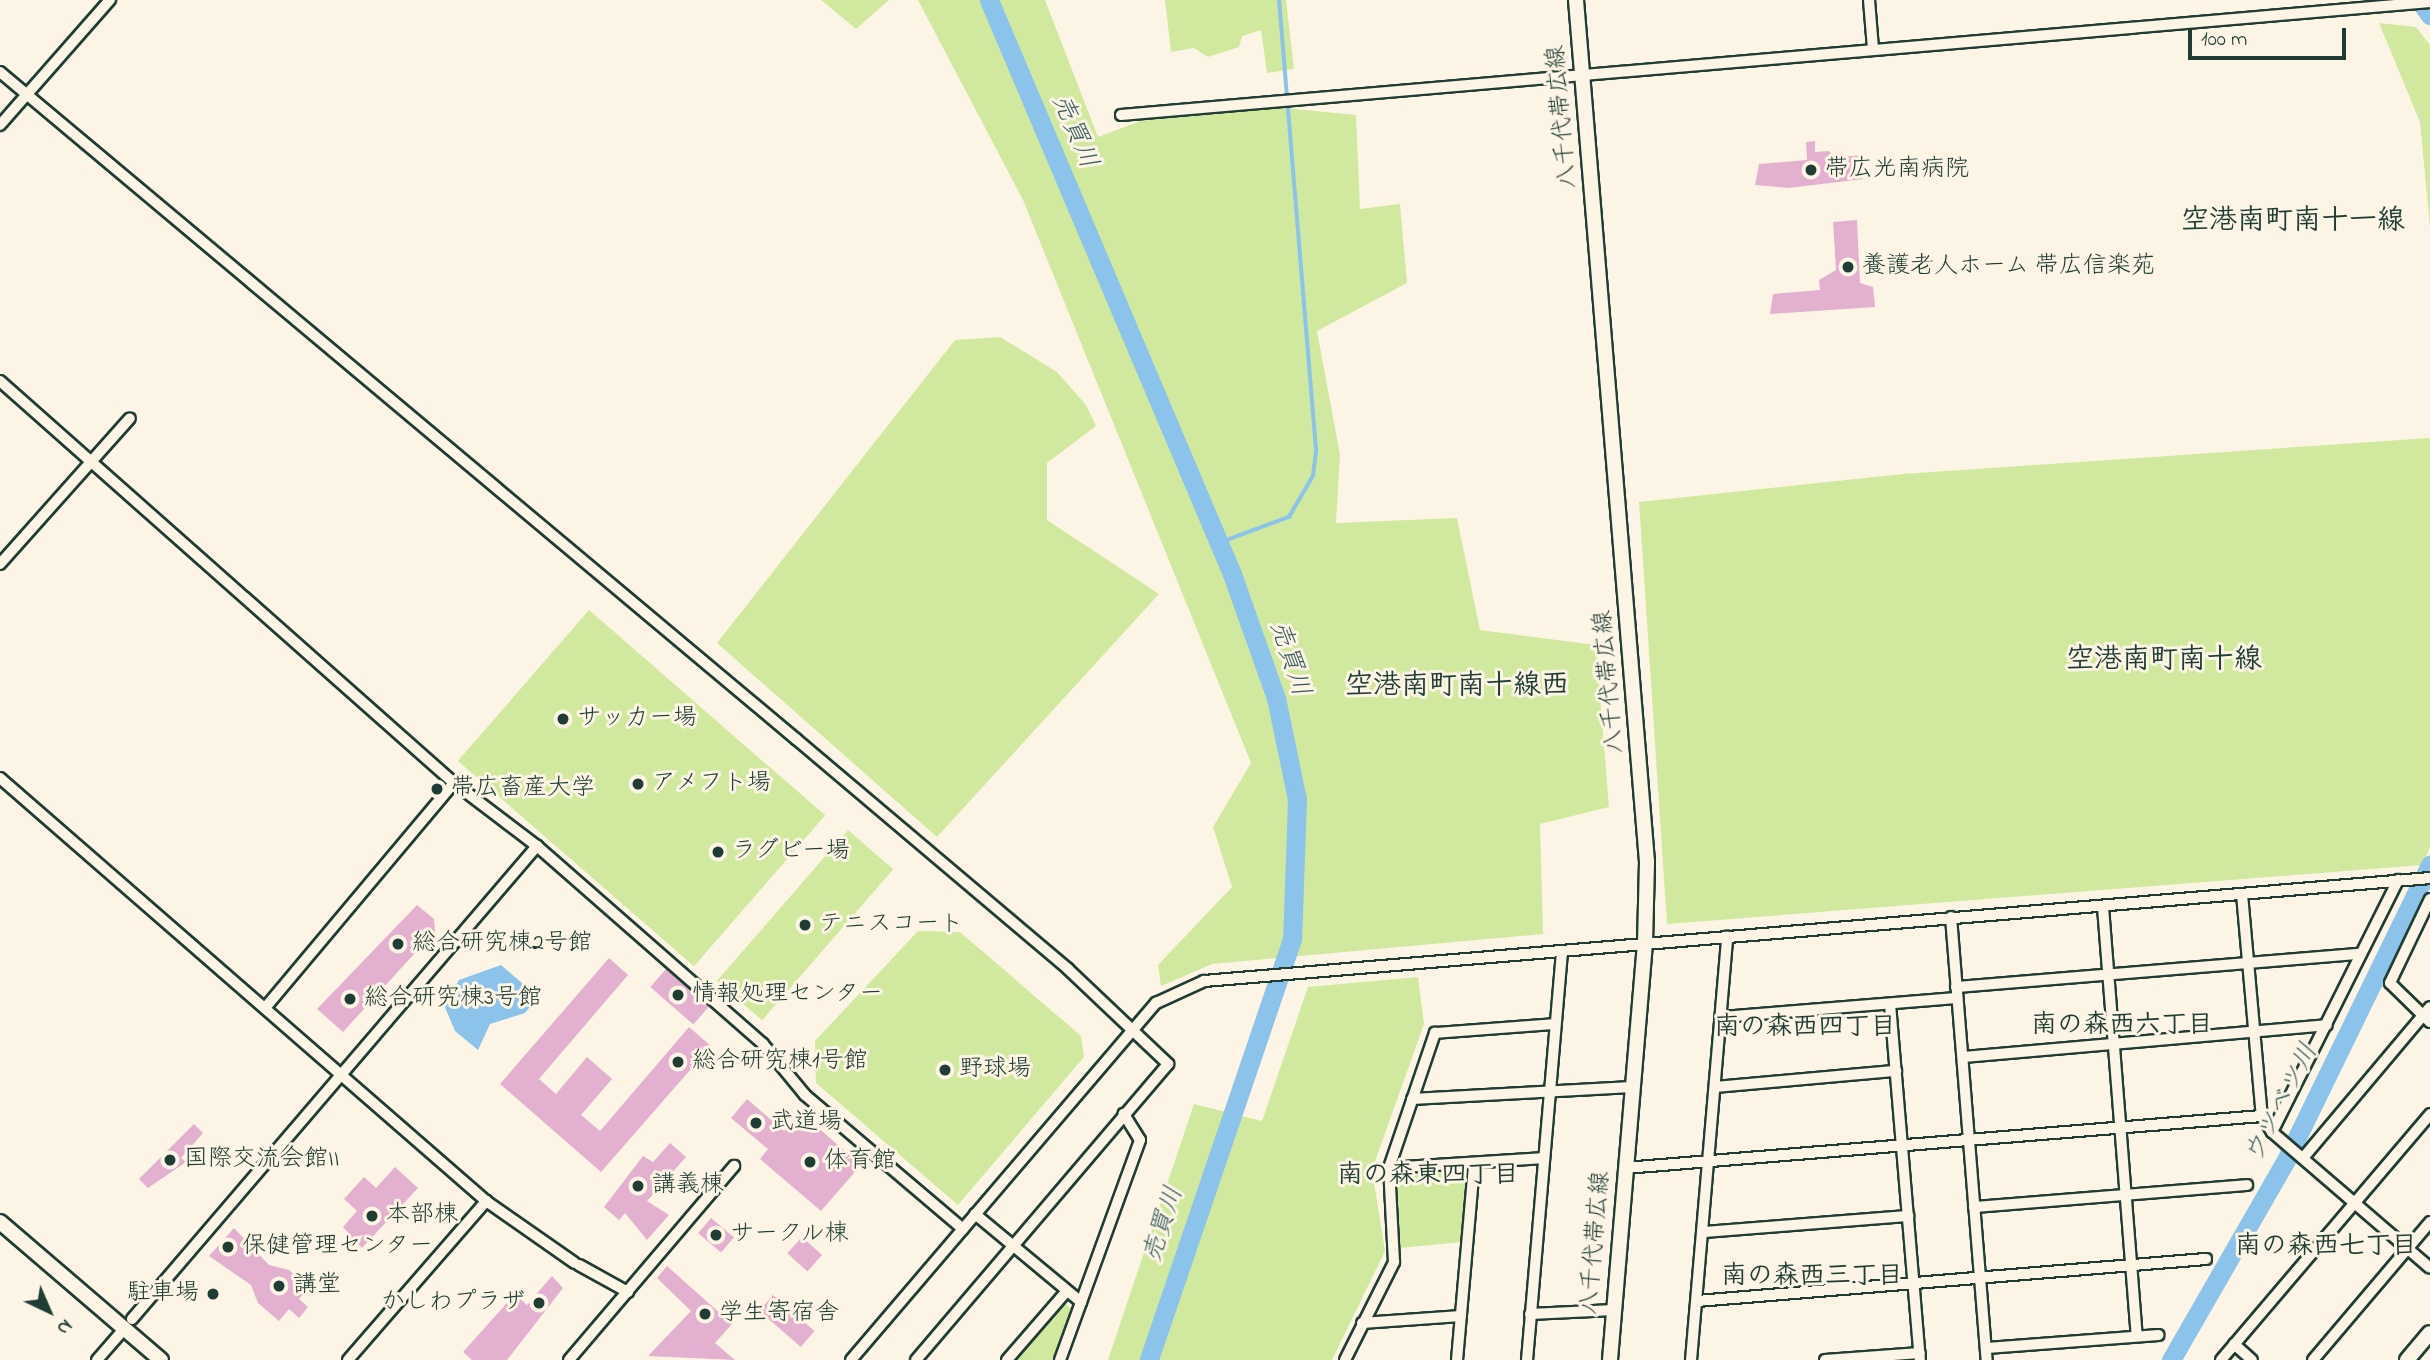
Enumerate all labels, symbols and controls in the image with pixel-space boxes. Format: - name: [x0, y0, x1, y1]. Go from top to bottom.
- scale bar: [2192, 14, 2350, 58]
- text: 100 m: [2201, 25, 2247, 55]
- street label: 八千代帯広線: [1542, 44, 1584, 190]
- water label: 売買川: [1043, 90, 1103, 174]
- place label: 帯広光南病院: [1825, 156, 1969, 184]
- marker: 帯広光南病院: [1803, 162, 1819, 178]
- district label: 空港南町南十一線: [2181, 205, 2405, 239]
- place label: 養護老人ホーム 帯広信楽苑: [1862, 253, 2156, 281]
- marker: 養護老人ホーム 帯広信楽苑: [1840, 259, 1856, 275]
- street label: 八千代帯広線: [1589, 609, 1631, 755]
- water label: 売買川: [1261, 617, 1315, 701]
- district label: 空港南町南十線: [2066, 644, 2262, 678]
- district label: 空港南町南十線西: [1345, 670, 1569, 704]
- place label: サッカー場: [577, 705, 697, 733]
- marker: サッカー場: [555, 711, 571, 727]
- place label: アメフト場: [652, 770, 772, 798]
- place label: 帯広畜産大学: [451, 775, 595, 803]
- marker: アメフト場: [630, 776, 646, 792]
- marker: 帯広畜産大学: [429, 781, 445, 797]
- place label: ラグビー場: [732, 838, 851, 866]
- marker: ラグビー場: [710, 844, 726, 860]
- place label: テニスコート: [819, 911, 963, 939]
- marker: テニスコート: [797, 917, 813, 933]
- place label: 総合研究棟2号館: [412, 930, 592, 958]
- marker: 総合研究棟2号館: [390, 936, 406, 952]
- place label: 情報処理センター: [692, 981, 884, 1009]
- place label: 総合研究棟3号館: [364, 985, 542, 1013]
- marker: 情報処理センター: [670, 987, 686, 1003]
- marker: 総合研究棟3号館: [342, 991, 358, 1007]
- district label: 南の森西六丁目: [2031, 1011, 2213, 1043]
- district label: 南の森西四丁目: [1714, 1013, 1896, 1045]
- water label: ウツベツ川: [2240, 1039, 2326, 1169]
- place label: 総合研究棟1号館: [692, 1048, 868, 1076]
- marker: 総合研究棟1号館: [670, 1054, 686, 1070]
- place label: 野球場: [959, 1056, 1031, 1084]
- marker: 野球場: [937, 1062, 953, 1078]
- place label: 武道場: [770, 1109, 842, 1137]
- marker: 武道場: [748, 1115, 764, 1131]
- place label: 国際交流会館II: [184, 1146, 339, 1174]
- place label: 体育館: [824, 1148, 896, 1176]
- marker: 国際交流会館II: [162, 1152, 178, 1168]
- marker: 体育館: [802, 1154, 818, 1170]
- district label: 南の森東四丁目: [1337, 1161, 1519, 1193]
- street label: 八千代帯広線: [1575, 1170, 1617, 1316]
- place label: 講義棟: [652, 1172, 724, 1200]
- marker: 講義棟: [630, 1178, 646, 1194]
- water label: 売買川: [1138, 1183, 1192, 1267]
- place label: 本部棟: [386, 1202, 458, 1230]
- marker: 本部棟: [364, 1208, 380, 1224]
- place label: サークル棟: [730, 1221, 850, 1249]
- marker: サークル棟: [708, 1227, 724, 1243]
- district label: 南の森西七丁目: [2235, 1232, 2417, 1264]
- place label: 保健管理センター: [242, 1233, 434, 1261]
- marker: 保健管理センター: [220, 1239, 236, 1255]
- district label: 南の森西三丁目: [1721, 1262, 1903, 1294]
- place label: 講堂: [293, 1272, 341, 1300]
- north arrow: [14, 1276, 84, 1346]
- marker: 講堂: [271, 1278, 287, 1294]
- place label: 駐車場: [127, 1280, 199, 1308]
- marker: 駐車場: [205, 1286, 221, 1302]
- place label: かしわプラザ: [381, 1289, 525, 1317]
- marker: かしわプラザ: [531, 1295, 547, 1311]
- place label: 学生寄宿舎: [719, 1300, 839, 1328]
- marker: 学生寄宿舎: [697, 1306, 713, 1322]
- text: N: [50, 1312, 78, 1341]

